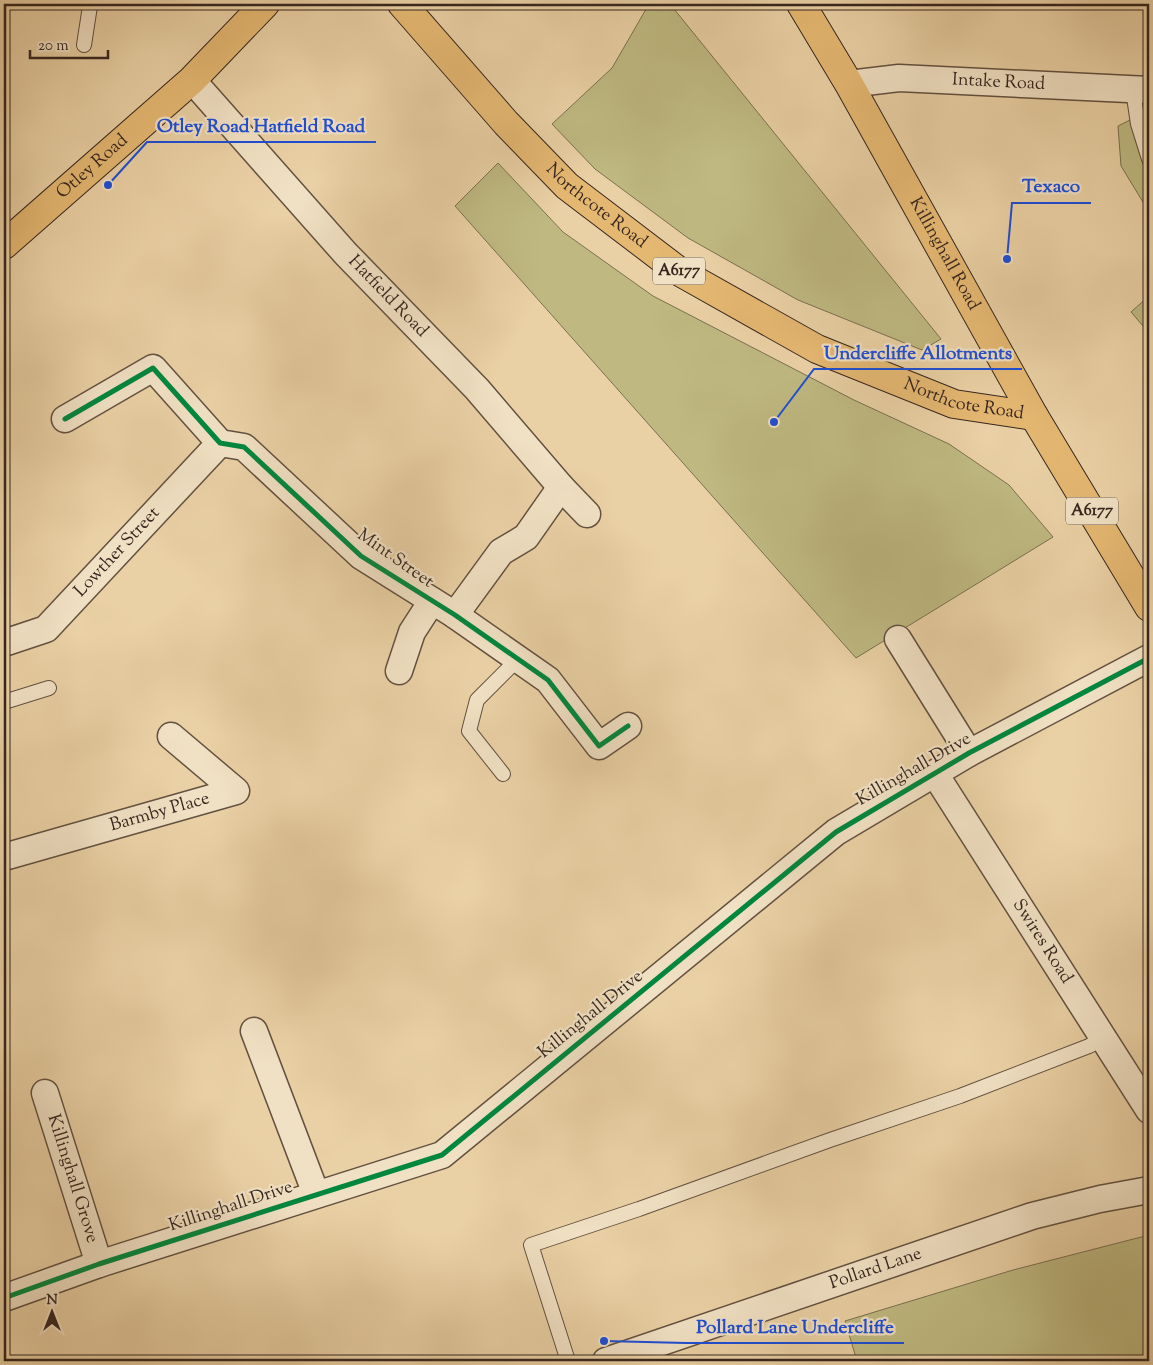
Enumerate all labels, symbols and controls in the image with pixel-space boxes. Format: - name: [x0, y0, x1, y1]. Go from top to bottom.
- scale bar: [30, 28, 108, 60]
- text: 20 m: [38, 36, 69, 57]
- street label: Intake Road: [951, 68, 1046, 98]
- callout: Otley Road Hatfield Road: [147, 108, 376, 142]
- text: Otley Road Hatfield Road: [157, 114, 365, 141]
- street label: Otley Road: [51, 128, 134, 206]
- street label: Northcote Road: [539, 158, 652, 255]
- callout: Texaco: [1012, 169, 1091, 203]
- text: Texaco: [1022, 174, 1081, 201]
- street label: Killinghall Road: [902, 193, 986, 315]
- street label: Hatfield Road: [341, 250, 434, 344]
- road number: A6177: [653, 258, 705, 284]
- callout: Undercliffe Allotments: [814, 335, 1022, 369]
- text: Undercliffe Allotments: [824, 341, 1013, 368]
- street label: Northcote Road: [899, 372, 1026, 427]
- road number: A6177: [1066, 498, 1118, 524]
- street label: Lowther Street: [69, 501, 167, 604]
- street label: Mint Street: [351, 523, 439, 595]
- street label: Killinghall Drive: [852, 727, 976, 813]
- street label: Barmby Place: [107, 786, 213, 839]
- street label: Swires Road: [1005, 894, 1079, 989]
- street label: Killinghall Drive: [533, 964, 649, 1066]
- street label: Killinghall Grove: [40, 1111, 105, 1246]
- street label: Killinghall Drive: [166, 1175, 296, 1239]
- street label: Pollard Lane: [826, 1241, 925, 1297]
- north arrow: [28, 1288, 78, 1338]
- text: N: [46, 1291, 58, 1311]
- callout: Pollard Lane Undercliffe: [686, 1309, 904, 1343]
- text: Pollard Lane Undercliffe: [696, 1315, 894, 1342]

